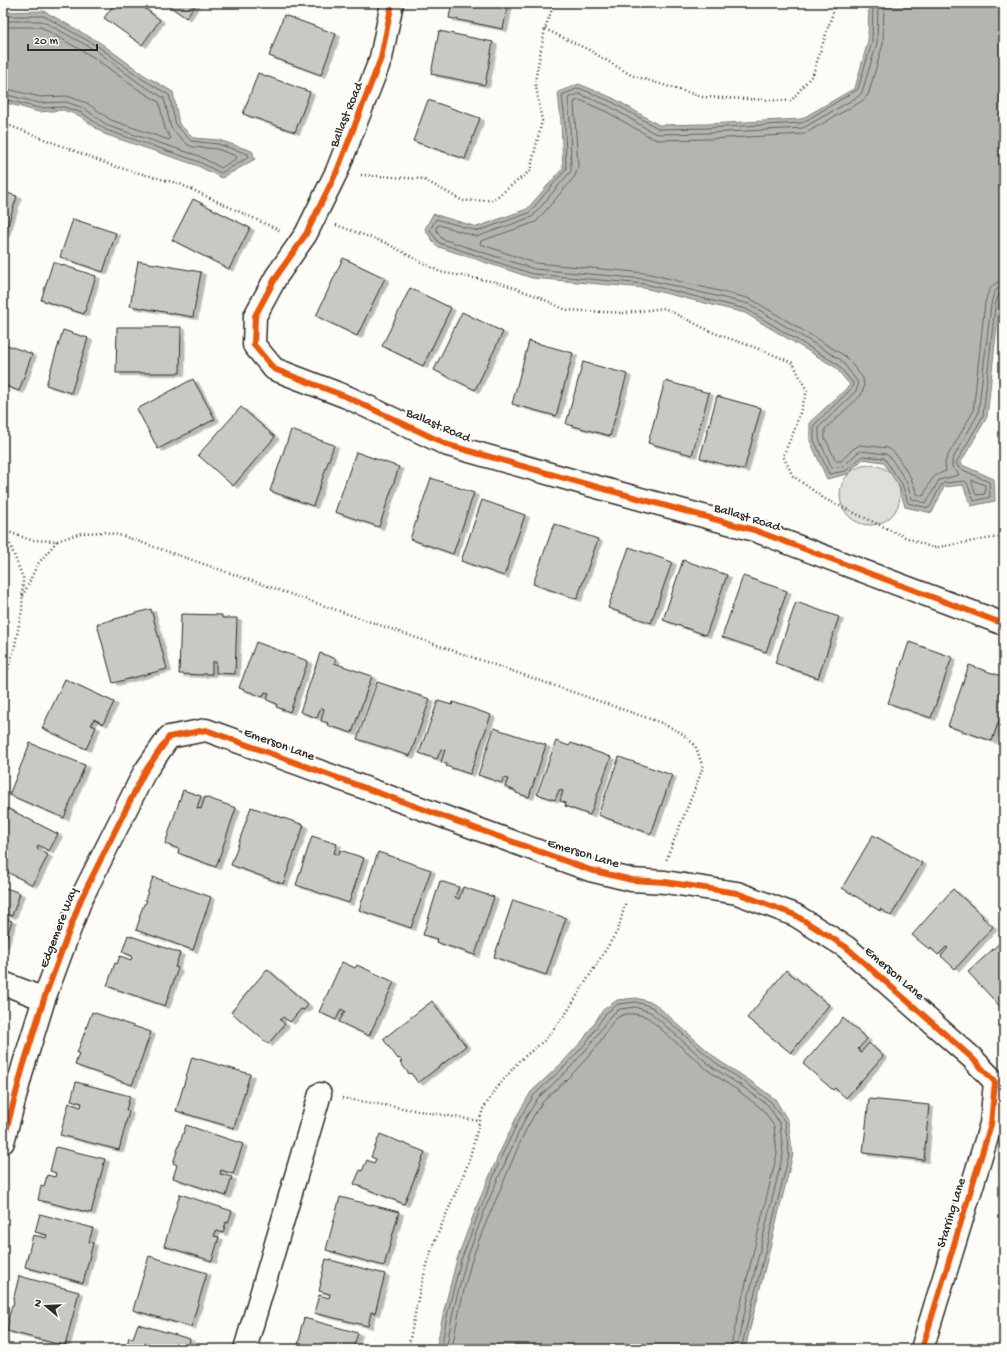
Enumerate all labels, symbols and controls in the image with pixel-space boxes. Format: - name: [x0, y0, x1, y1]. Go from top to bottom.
- scale bar: [28, 26, 97, 52]
- text: 20 m: [34, 35, 59, 49]
- street label: Ballast Road: [327, 79, 367, 150]
- street label: Ballast Road: [403, 405, 474, 447]
- street label: Ballast Road: [711, 501, 783, 536]
- street label: Emerson Lane: [242, 725, 317, 765]
- street label: Emerson Lane: [545, 836, 621, 872]
- street label: Edgemere Way: [37, 885, 81, 970]
- street label: Emerson Lane: [861, 944, 927, 1004]
- street label: Starring Lane: [934, 1176, 970, 1250]
- north arrow: [26, 1286, 66, 1326]
- text: N: [32, 1298, 45, 1309]

